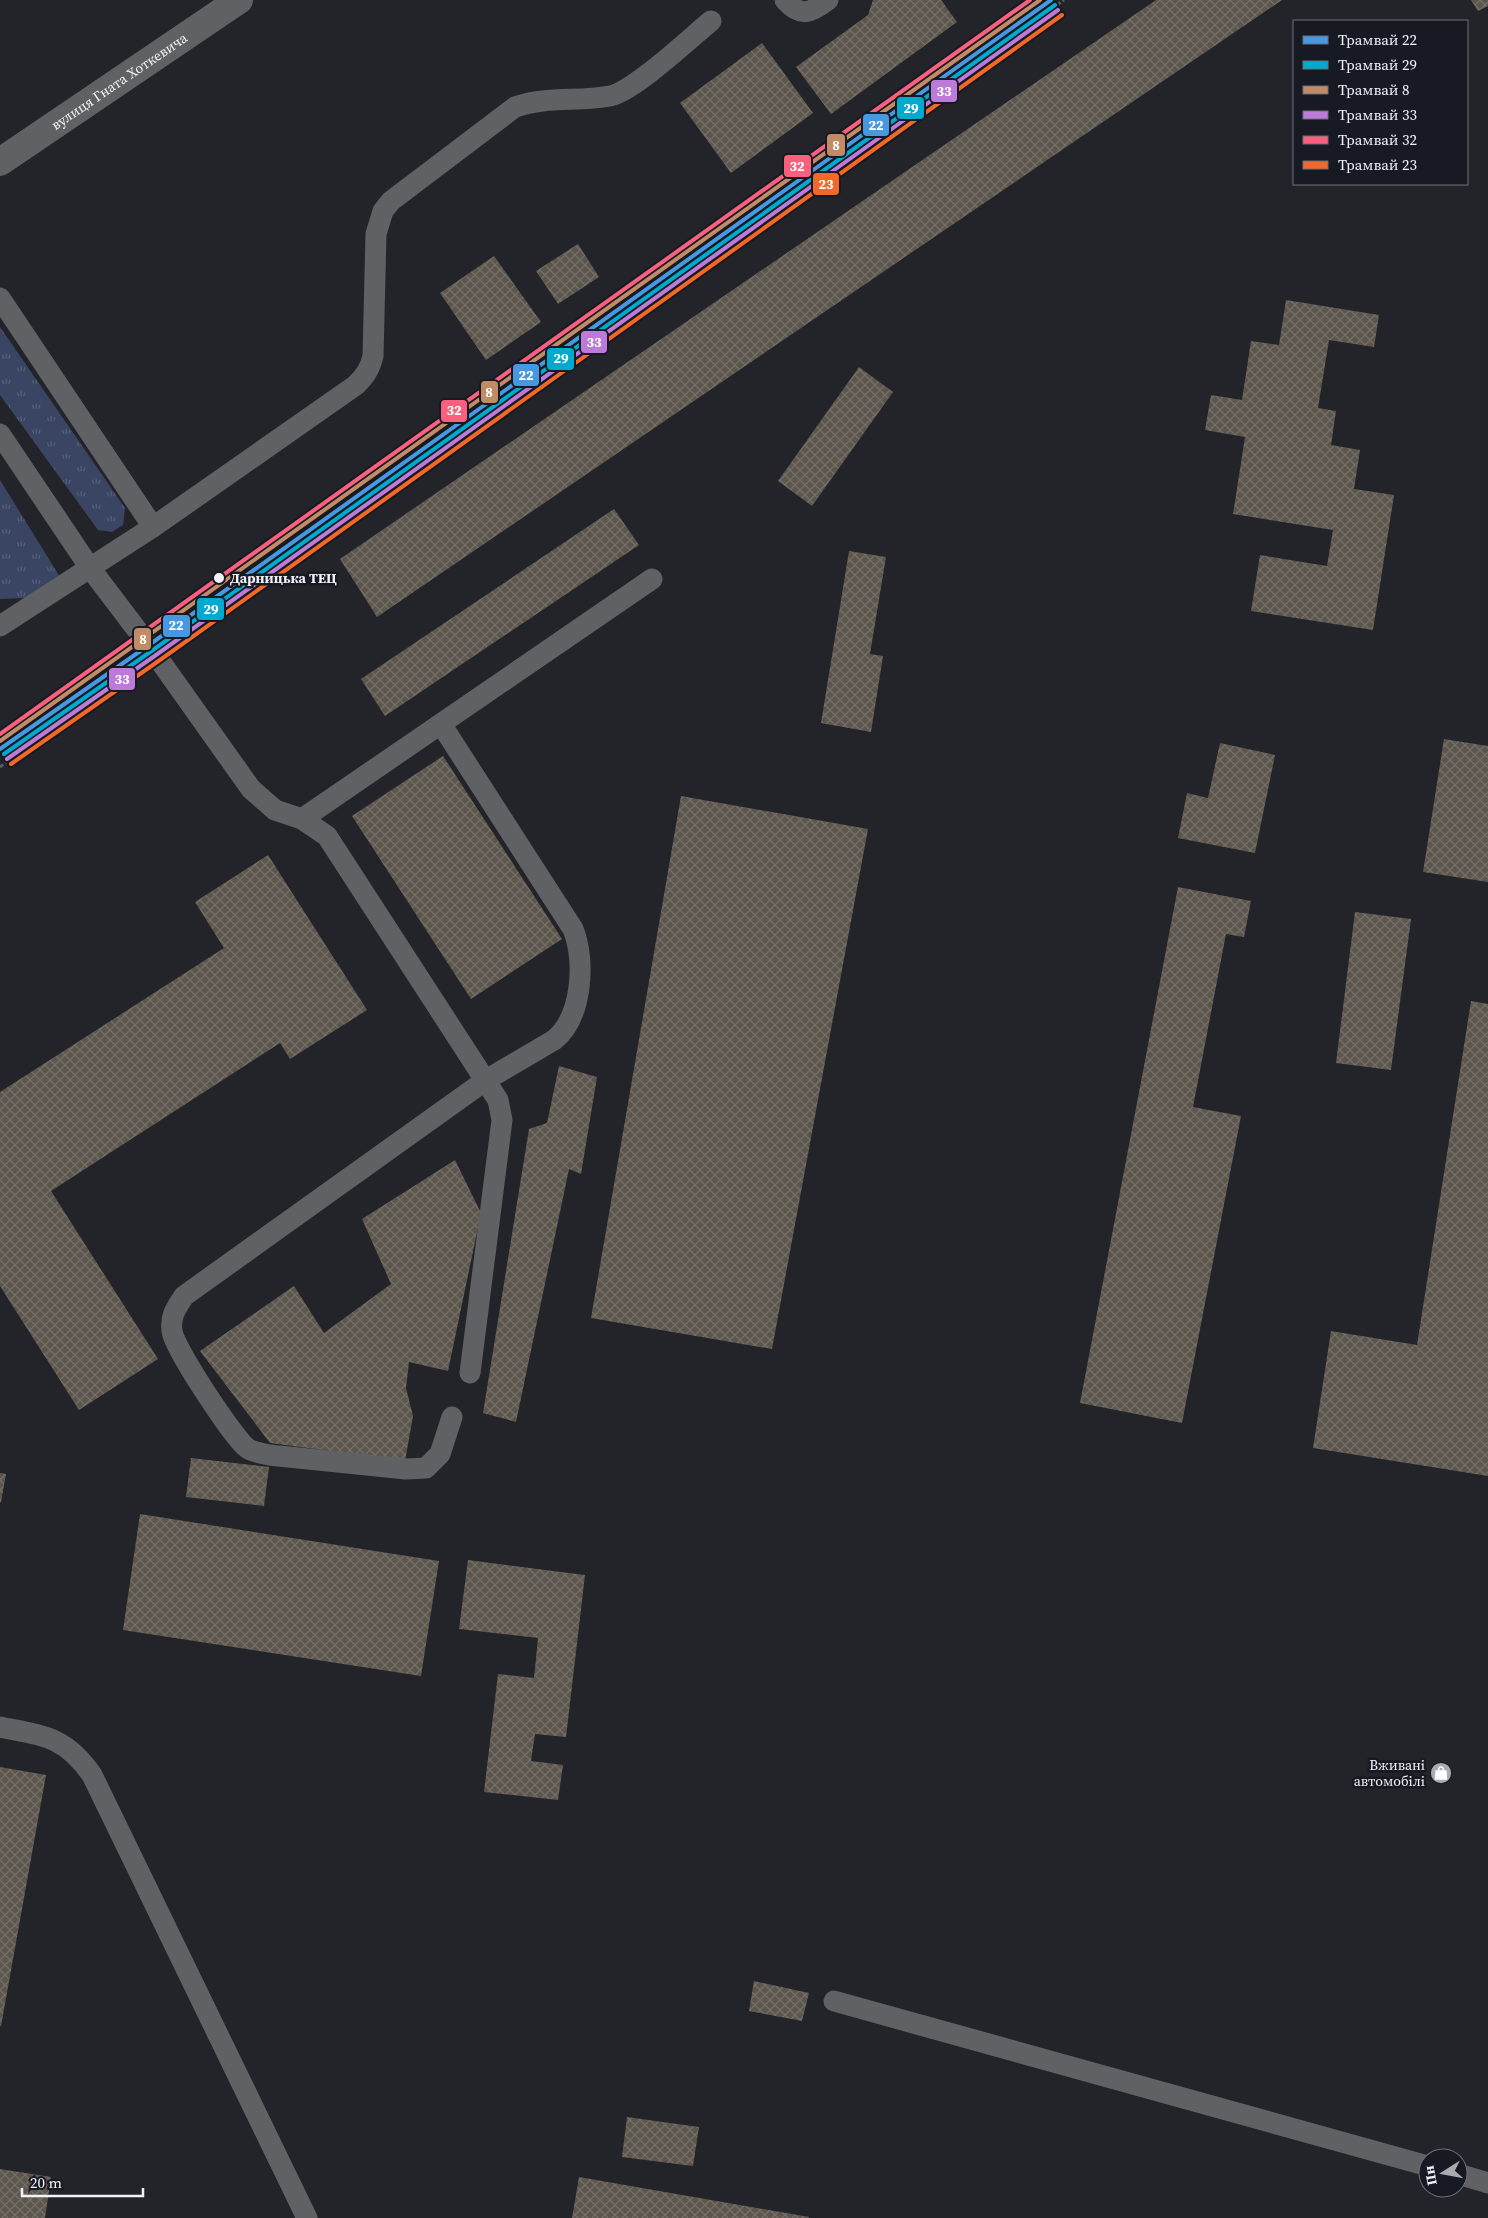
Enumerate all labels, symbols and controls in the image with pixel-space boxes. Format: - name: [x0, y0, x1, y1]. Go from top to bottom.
- legend: [1293, 20, 1468, 185]
- street label: вулиця Гната Хоткевича: [47, 27, 192, 135]
- text: Трамвай 22: [1338, 29, 1417, 50]
- text: Трамвай 29: [1338, 54, 1417, 75]
- line badge: 33: [930, 79, 958, 103]
- text: Трамвай 8: [1338, 79, 1409, 100]
- text: 33: [936, 81, 952, 101]
- line badge: 29: [896, 96, 925, 120]
- text: 29: [903, 98, 919, 118]
- text: Трамвай 33: [1338, 104, 1417, 125]
- line badge: 22: [862, 113, 890, 137]
- text: 22: [868, 115, 884, 135]
- text: Трамвай 32: [1338, 129, 1417, 150]
- line badge: 8: [826, 133, 846, 157]
- text: 8: [832, 135, 840, 155]
- line badge: 32: [783, 154, 812, 178]
- text: Трамвай 23: [1338, 154, 1417, 175]
- text: 32: [789, 156, 805, 176]
- line badge: 23: [812, 172, 840, 196]
- text: 23: [818, 174, 834, 194]
- line badge: 33: [580, 330, 608, 354]
- text: 33: [586, 332, 602, 352]
- line badge: 29: [546, 347, 575, 371]
- text: 29: [553, 348, 569, 368]
- line badge: 22: [512, 363, 540, 387]
- text: 22: [518, 365, 534, 385]
- line badge: 8: [480, 380, 499, 404]
- text: 8: [485, 382, 493, 402]
- line badge: 32: [440, 399, 468, 423]
- text: 32: [446, 400, 462, 420]
- place label: Дарницька ТЕЦ: [230, 568, 337, 588]
- marker: Дарницька ТЕЦ: [212, 571, 226, 585]
- line badge: 29: [196, 597, 225, 621]
- text: 29: [203, 599, 219, 619]
- line badge: 22: [162, 614, 191, 638]
- text: 22: [168, 615, 184, 635]
- line badge: 8: [133, 627, 152, 651]
- text: 8: [139, 629, 147, 649]
- line badge: 33: [108, 667, 136, 691]
- text: 33: [114, 669, 130, 689]
- place label: Вживані автомобілі: [1354, 1755, 1425, 1791]
- shop icon: Вживані автомобілі: [1429, 1761, 1453, 1785]
- north arrow: [1418, 2148, 1468, 2198]
- text: Пн: [1419, 2164, 1442, 2187]
- scale bar: [22, 2166, 144, 2198]
- text: 20 m: [30, 2172, 62, 2193]

